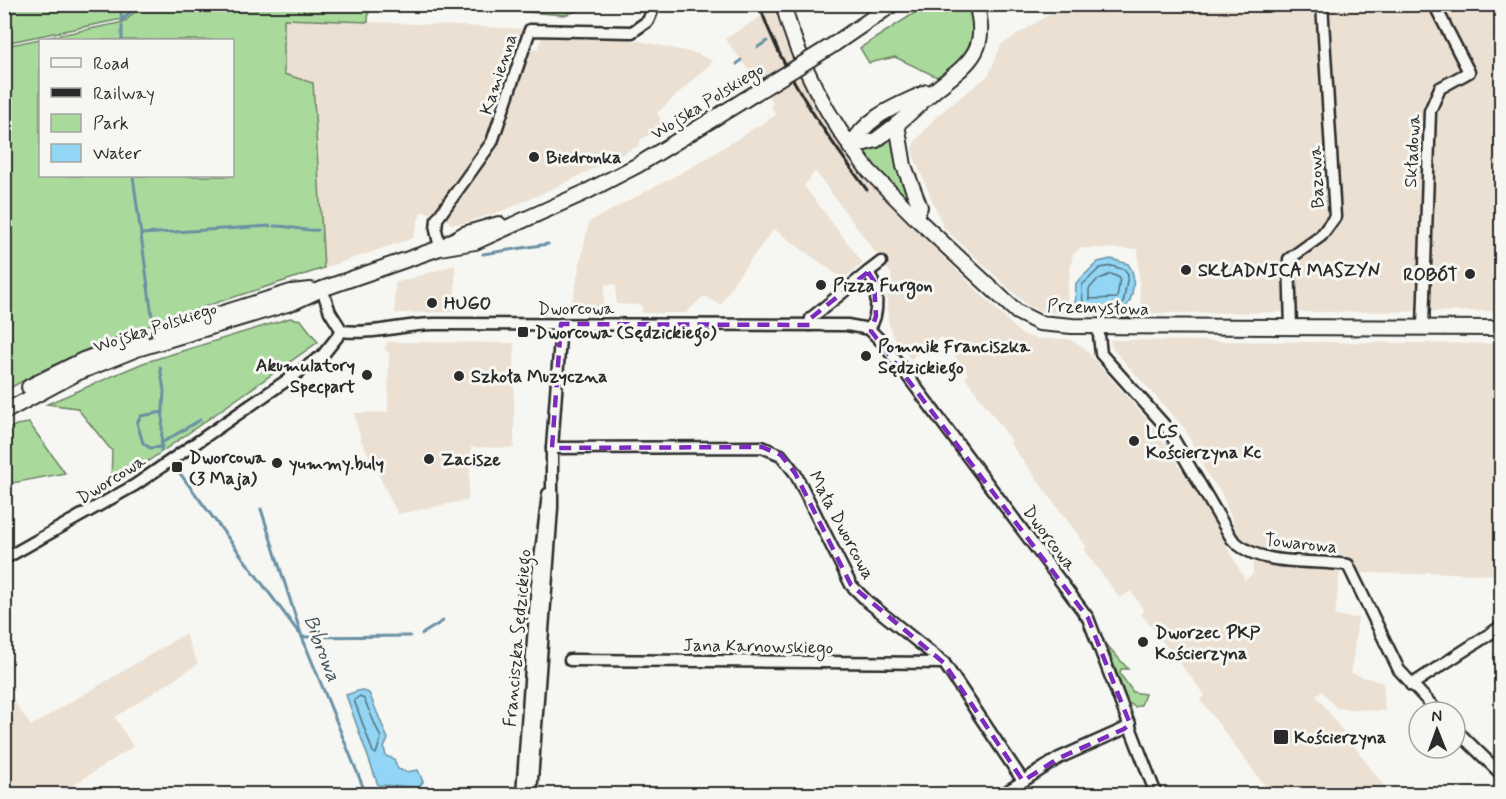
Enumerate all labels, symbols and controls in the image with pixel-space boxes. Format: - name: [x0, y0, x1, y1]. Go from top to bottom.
- street label: Kamienna: [475, 31, 523, 118]
- legend: [39, 39, 234, 177]
- text: Road: [93, 52, 129, 76]
- street label: Wojska Polskiego: [647, 58, 769, 147]
- text: Railway: [93, 82, 155, 106]
- text: Park: [93, 112, 129, 136]
- street label: Składowa: [1399, 113, 1427, 188]
- text: Water: [93, 142, 142, 166]
- street label: Bazowa: [1303, 145, 1331, 209]
- place label: Biedronka: [546, 146, 621, 170]
- marker: Biedronka: [527, 150, 541, 164]
- place label: SKŁADNICA MASZYN: [1198, 259, 1381, 283]
- marker: SKŁADNICA MASZYN: [1179, 263, 1193, 277]
- place label: ROBÓT: [1403, 263, 1458, 287]
- marker: ROBÓT: [1463, 267, 1477, 281]
- place label: Pizza Furgon: [833, 274, 933, 300]
- marker: Pizza Furgon: [814, 278, 828, 292]
- place label: HUGO: [444, 292, 491, 316]
- street label: Przemysłowa: [1047, 294, 1149, 322]
- marker: HUGO: [425, 296, 439, 310]
- street label: Wojska Polskiego: [91, 297, 220, 360]
- street label: Dworcowa: [538, 297, 614, 321]
- place label: Dworcowa (Sędzickiego): [535, 321, 717, 347]
- marker: Dworcowa (Sędzickiego): [516, 325, 530, 339]
- place label: Pomnik Franciszka Sędzickiego: [878, 335, 1031, 382]
- marker: Pomnik Franciszka Sędzickiego: [859, 349, 873, 363]
- place label: Akumulatory Specpart: [256, 354, 355, 399]
- place label: Szkoła Muzyczna: [471, 365, 608, 389]
- marker: Akumulatory Specpart: [360, 368, 374, 382]
- marker: Szkoła Muzyczna: [452, 369, 466, 383]
- place label: LCS Kościerzyna Kc: [1146, 420, 1262, 465]
- marker: LCS Kościerzyna Kc: [1127, 434, 1141, 448]
- place label: Dworcowa (3 Maja): [189, 446, 267, 491]
- place label: Zacisze: [441, 448, 501, 472]
- street label: Dworcowa: [73, 449, 151, 510]
- place label: yummy.buly: [288, 452, 384, 476]
- marker: Zacisze: [422, 452, 436, 466]
- marker: yummy.buly: [270, 456, 284, 470]
- marker: Dworcowa (3 Maja): [170, 460, 184, 474]
- street label: Mała Dworcowa: [802, 467, 880, 584]
- street label: Dworcowa: [1017, 501, 1082, 577]
- street label: Towarowa: [1263, 528, 1338, 560]
- street label: Franciszka Sędzickiego: [498, 548, 540, 728]
- water label: Bibrowa: [297, 611, 347, 686]
- place label: Dworzec PKP Kościerzyna: [1155, 621, 1261, 666]
- street label: Jana Karnowskiego: [682, 634, 833, 661]
- marker: Dworzec PKP Kościerzyna: [1136, 635, 1150, 649]
- north arrow: [1407, 700, 1467, 760]
- text: N: [1431, 706, 1442, 727]
- place label: Kościerzyna: [1294, 726, 1386, 750]
- marker: Kościerzyna: [1272, 728, 1290, 746]

